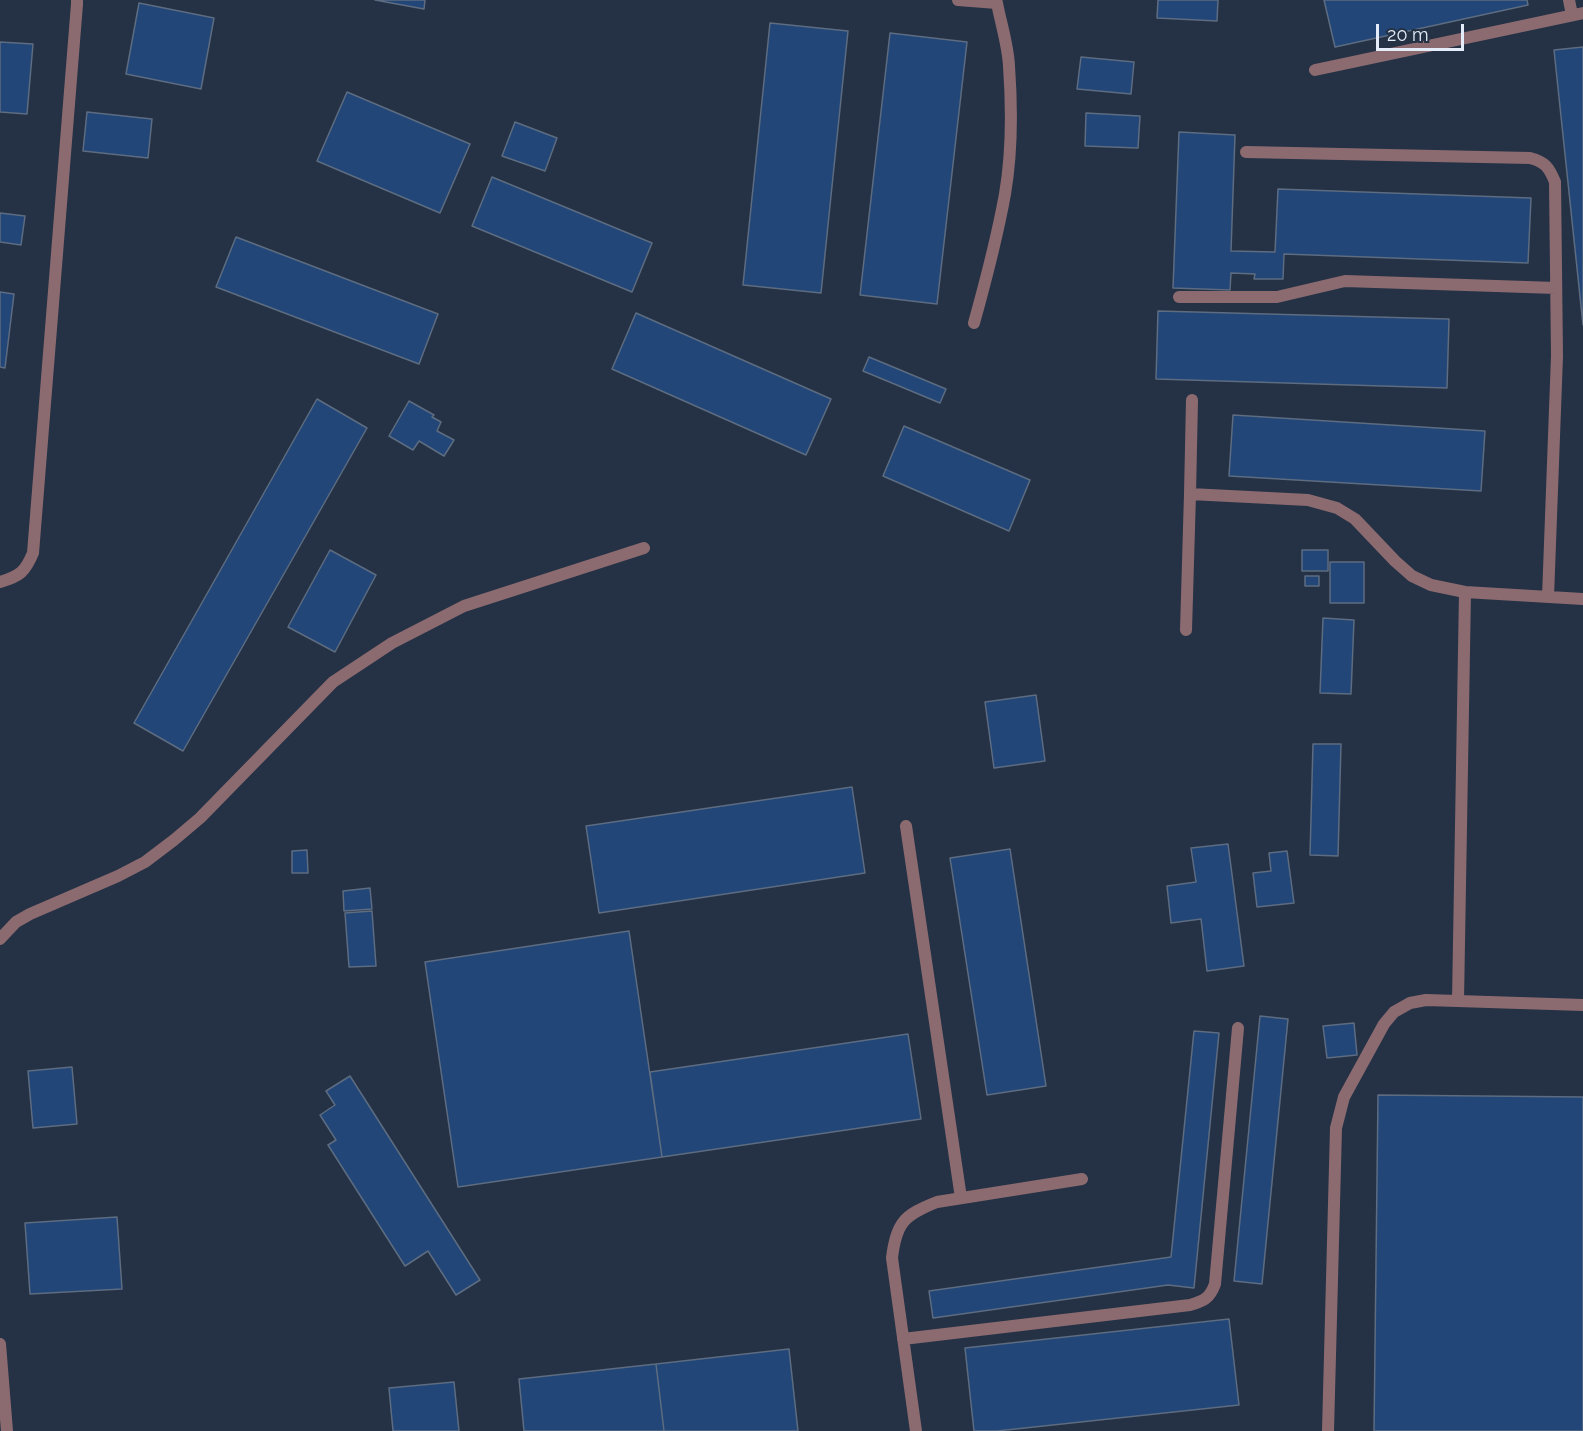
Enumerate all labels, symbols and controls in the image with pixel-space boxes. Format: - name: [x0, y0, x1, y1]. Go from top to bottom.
- scale bar: [1379, 12, 1468, 50]
- text: 20 m: [1387, 24, 1429, 45]

